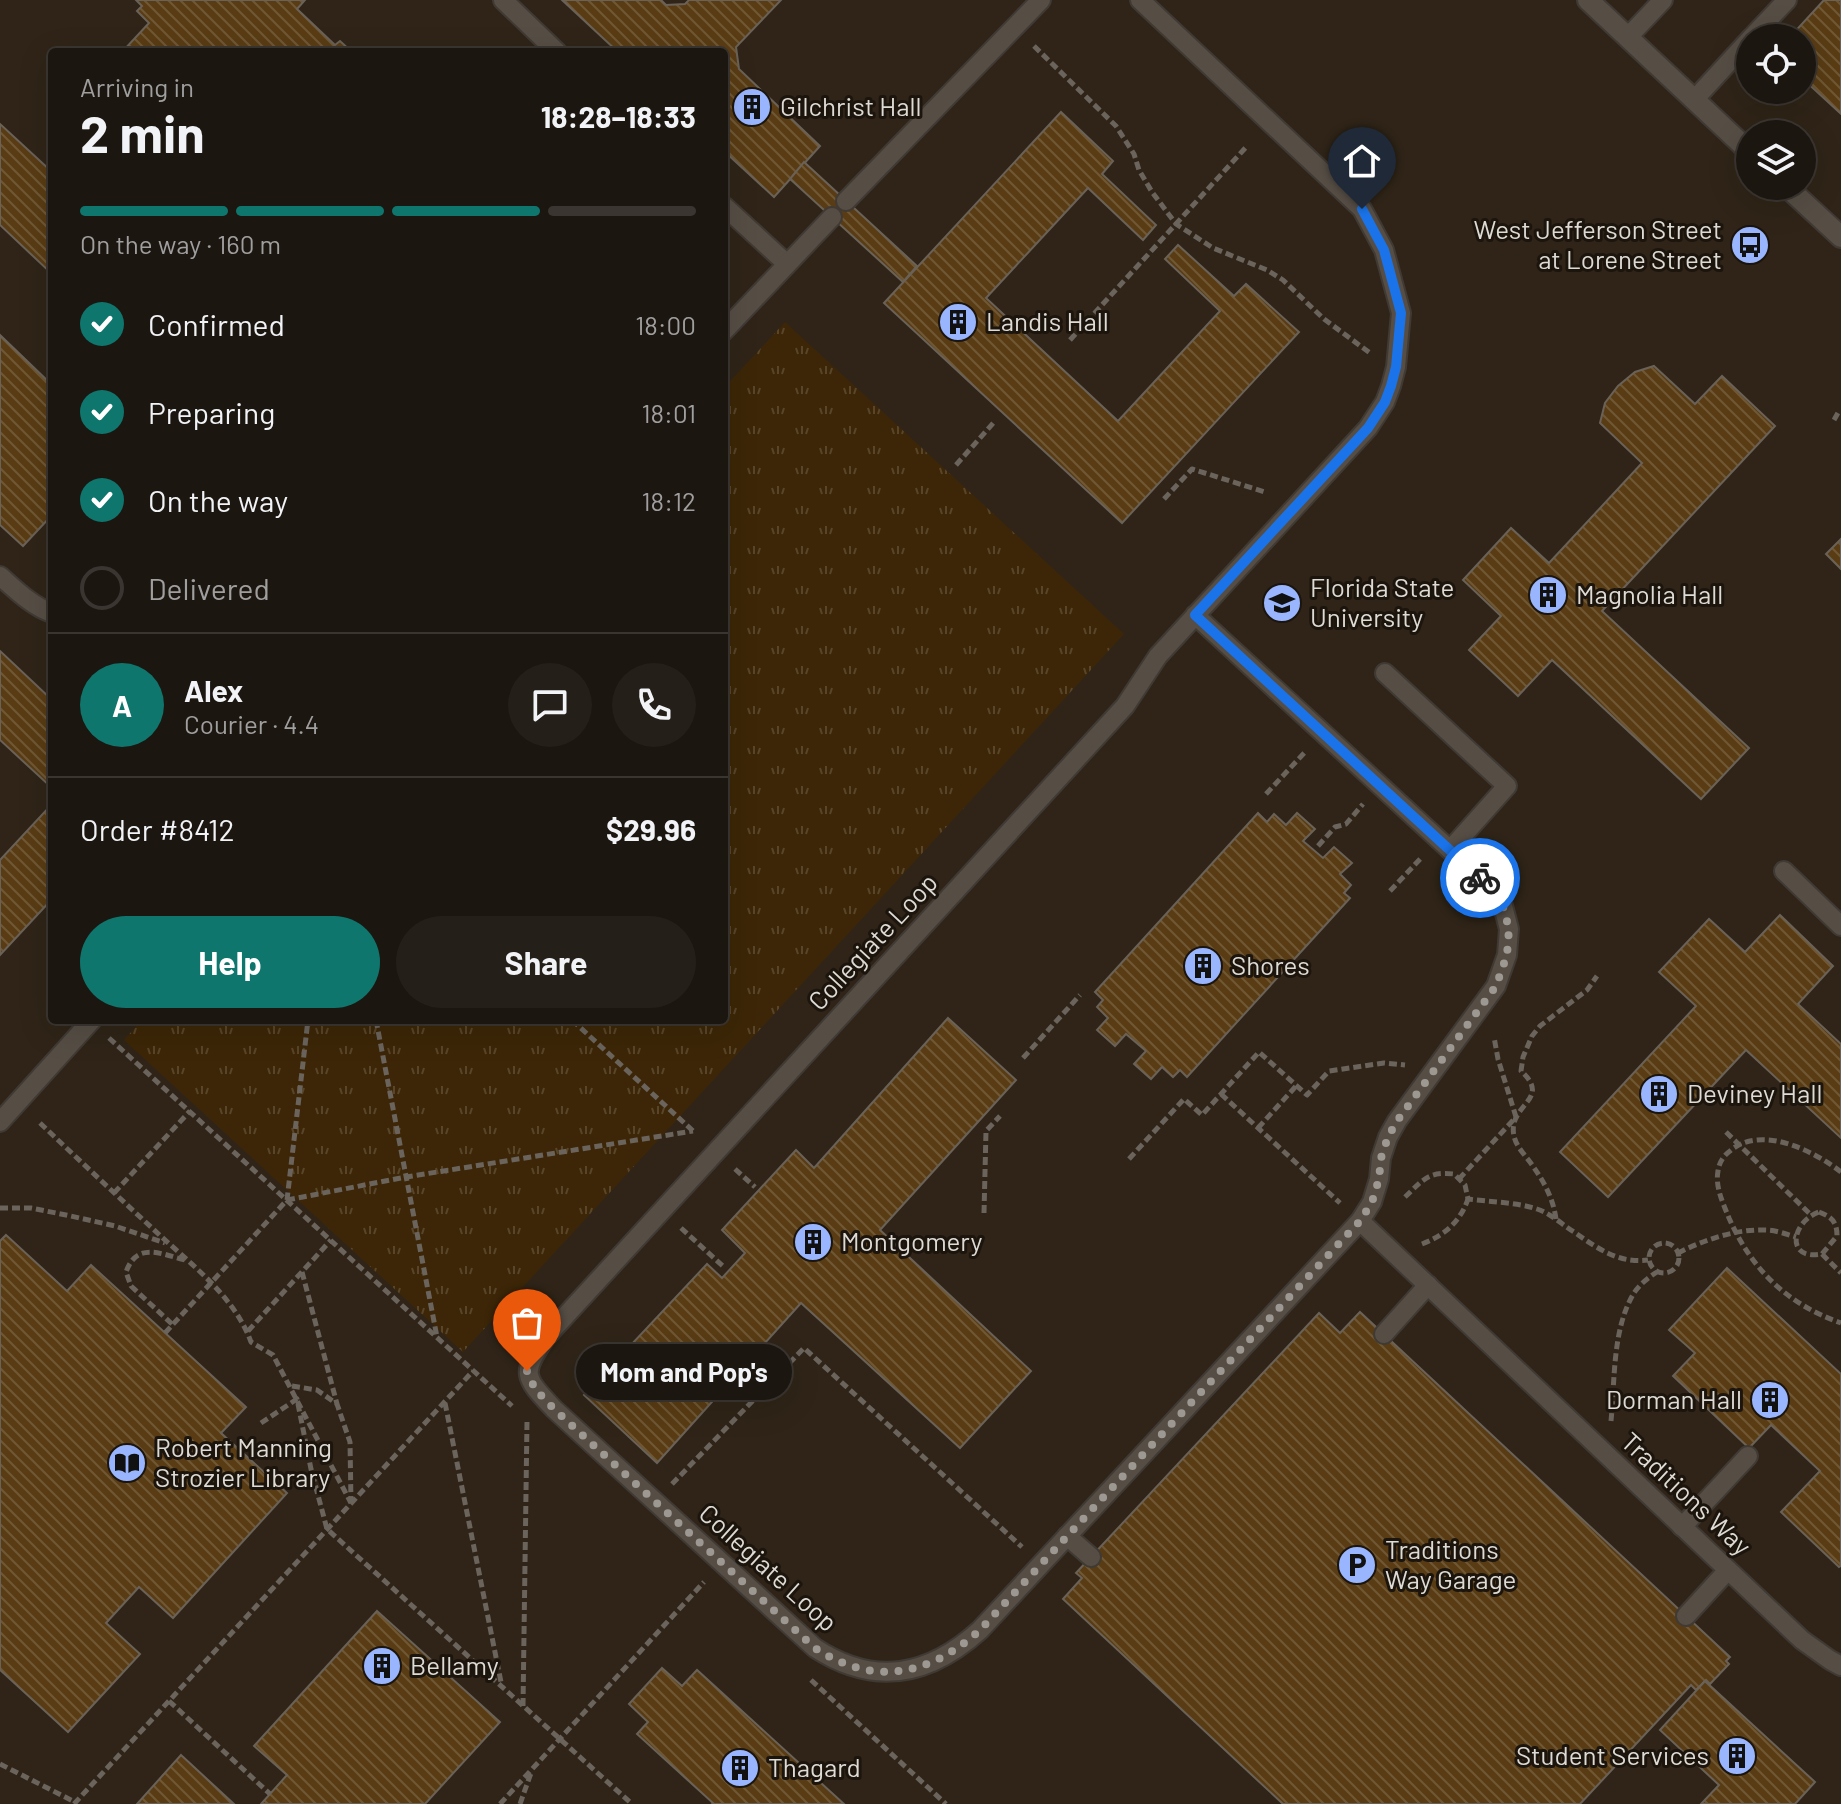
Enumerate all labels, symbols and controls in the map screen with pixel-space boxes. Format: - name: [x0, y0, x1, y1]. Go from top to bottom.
- map controls: [1736, 24, 1816, 200]
- button: locate: [1736, 24, 1816, 104]
- text: Arriving in: [80, 71, 194, 102]
- building icon: Gilchrist Hall: [731, 86, 773, 128]
- place label: Gilchrist Hall: [780, 90, 922, 121]
- text: 18:28–18:33: [541, 98, 696, 134]
- text: 2 min: [80, 101, 205, 163]
- button: layers: [1736, 120, 1816, 200]
- pin: [1328, 127, 1396, 209]
- icon: home: [1340, 139, 1384, 183]
- place label: West Jefferson Street at Lorene Street: [1474, 213, 1722, 274]
- bus stop icon: West Jefferson Street at Lorene Street: [1729, 224, 1771, 266]
- text: On the way · 160 m: [80, 228, 281, 259]
- building icon: Landis Hall: [937, 301, 979, 343]
- icon: check: [80, 302, 124, 346]
- place label: Landis Hall: [986, 305, 1109, 336]
- text: Confirmed: [148, 306, 285, 342]
- text: 18:00: [635, 309, 696, 340]
- icon: check: [80, 390, 124, 434]
- text: Preparing: [148, 394, 275, 430]
- text: 18:01: [641, 397, 696, 428]
- icon: check: [80, 478, 124, 522]
- text: On the way: [148, 482, 288, 518]
- text: 18:12: [642, 485, 696, 516]
- text: Delivered: [148, 570, 270, 606]
- place label: Florida State University: [1310, 571, 1454, 632]
- building icon: Magnolia Hall: [1527, 574, 1569, 616]
- place label: Magnolia Hall: [1576, 578, 1723, 609]
- school or university icon: Florida State University: [1261, 582, 1303, 624]
- button: chat: [508, 663, 592, 747]
- button: phone: [612, 663, 696, 747]
- text: Alex: [184, 672, 243, 708]
- text: A: [112, 687, 132, 723]
- text: Courier · 4.4: [184, 708, 319, 739]
- text: Order #8412: [80, 811, 234, 847]
- text: $29.96: [606, 811, 696, 847]
- courier: [1440, 838, 1520, 918]
- icon: bike: [1458, 856, 1502, 900]
- street label: Collegiate Loop: [801, 866, 943, 1016]
- button: Help: [80, 916, 380, 1008]
- button: Share: [396, 916, 696, 1008]
- building icon: Shores: [1182, 945, 1224, 987]
- place label: Shores: [1231, 949, 1310, 980]
- building icon: Deviney Hall: [1638, 1073, 1680, 1115]
- place label: Deviney Hall: [1687, 1077, 1822, 1108]
- building icon: Montgomery: [792, 1221, 834, 1263]
- place label: Montgomery: [841, 1225, 983, 1256]
- pin: [493, 1289, 561, 1371]
- icon: bag: [505, 1301, 549, 1345]
- callout: Mom and Pop's: [575, 1343, 791, 1399]
- text: Mom and Pop's: [600, 1356, 768, 1387]
- building icon: Dorman Hall: [1749, 1379, 1791, 1421]
- place label: Dorman Hall: [1606, 1383, 1742, 1414]
- street label: Traditions Way: [1616, 1425, 1758, 1561]
- place label: Robert Manning Strozier Library: [155, 1431, 332, 1492]
- library icon: Robert Manning Strozier Library: [106, 1442, 148, 1484]
- street label: Collegiate Loop: [694, 1497, 844, 1637]
- place label: Traditions Way Garage: [1385, 1533, 1516, 1594]
- parking icon: Traditions Way Garage: [1336, 1544, 1378, 1586]
- building icon: Bellamy: [361, 1645, 403, 1687]
- place label: Bellamy: [410, 1649, 499, 1680]
- building icon: Student Services: [1716, 1735, 1758, 1777]
- place label: Student Services: [1516, 1739, 1709, 1770]
- building icon: Thagard: [719, 1747, 761, 1789]
- place label: Thagard: [768, 1751, 861, 1782]

